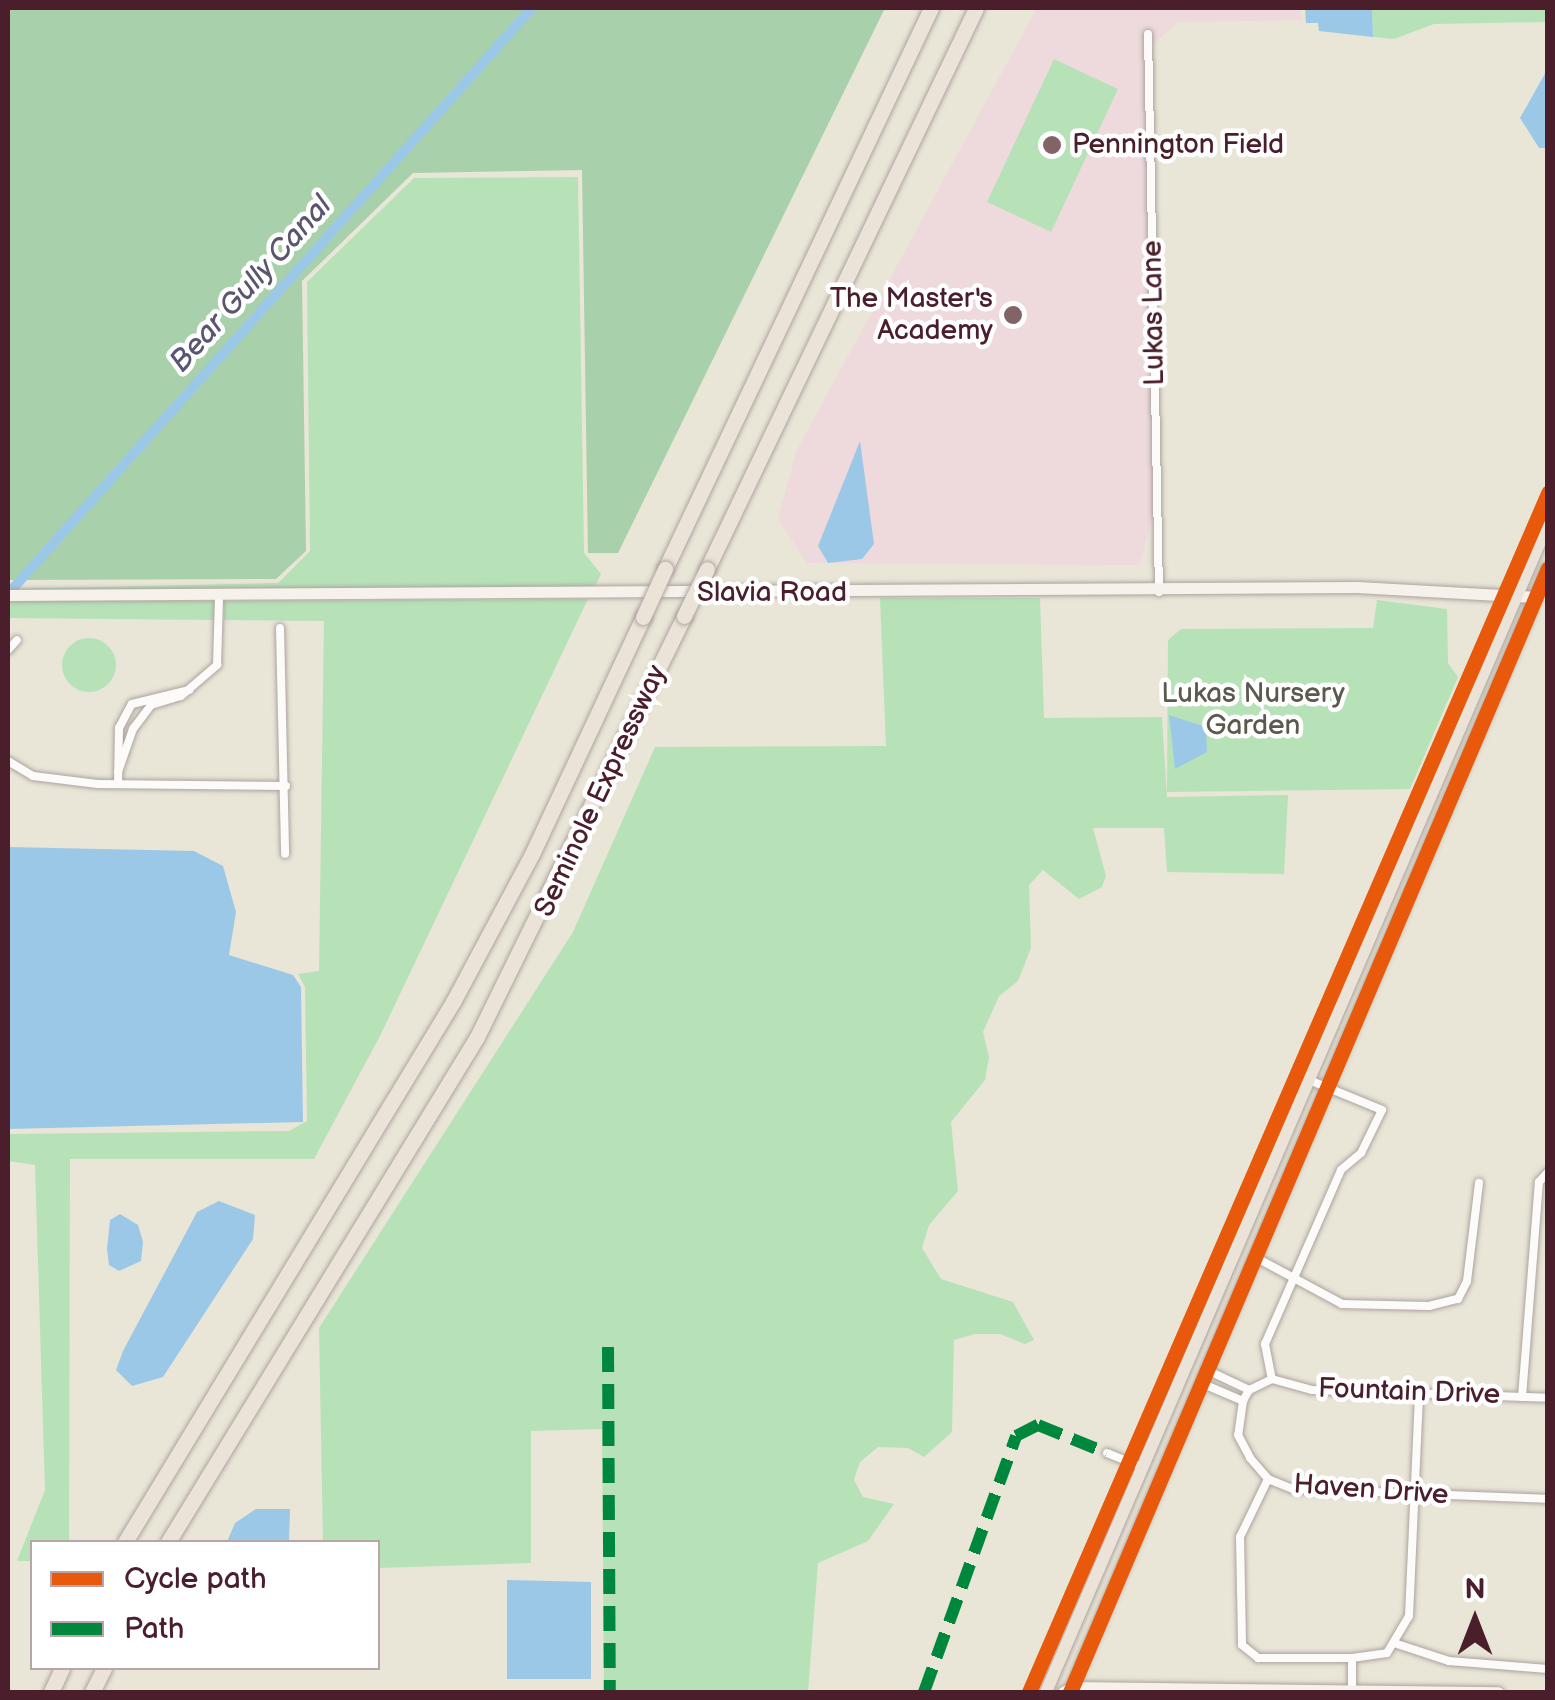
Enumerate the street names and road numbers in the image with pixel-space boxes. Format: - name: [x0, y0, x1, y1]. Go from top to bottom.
- street label: Lukas Lane: [1136, 240, 1172, 386]
- street label: Slavia Road: [697, 576, 847, 610]
- street label: Seminole Expressway: [528, 660, 674, 922]
- street label: Fountain Drive: [1317, 1372, 1501, 1412]
- street label: Haven Drive: [1292, 1468, 1450, 1512]

